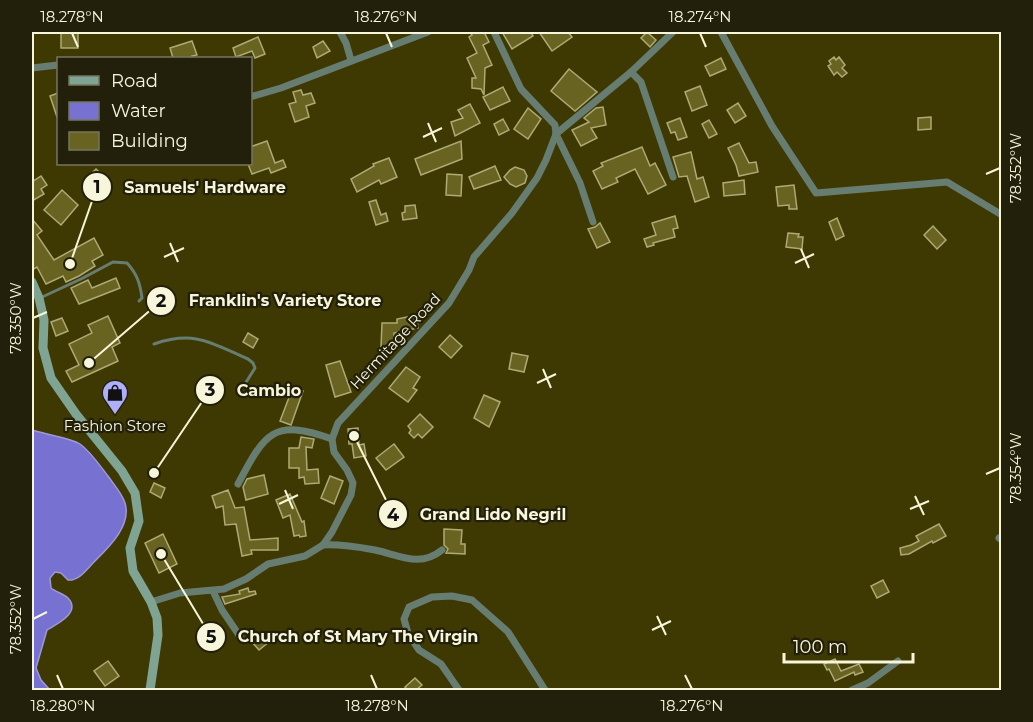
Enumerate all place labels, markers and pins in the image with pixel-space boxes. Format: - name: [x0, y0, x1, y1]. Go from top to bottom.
- callout: Samuels' Hardware: [82, 170, 297, 204]
- callout: Franklin's Variety Store: [146, 284, 393, 318]
- callout: Cambio: [195, 373, 313, 407]
- shop icon: Fashion Store: [100, 378, 130, 416]
- place label: Fashion Store: [64, 416, 166, 435]
- callout: Grand Lido Negril: [378, 497, 578, 531]
- callout: Church of St Mary The Virgin: [196, 620, 490, 654]

